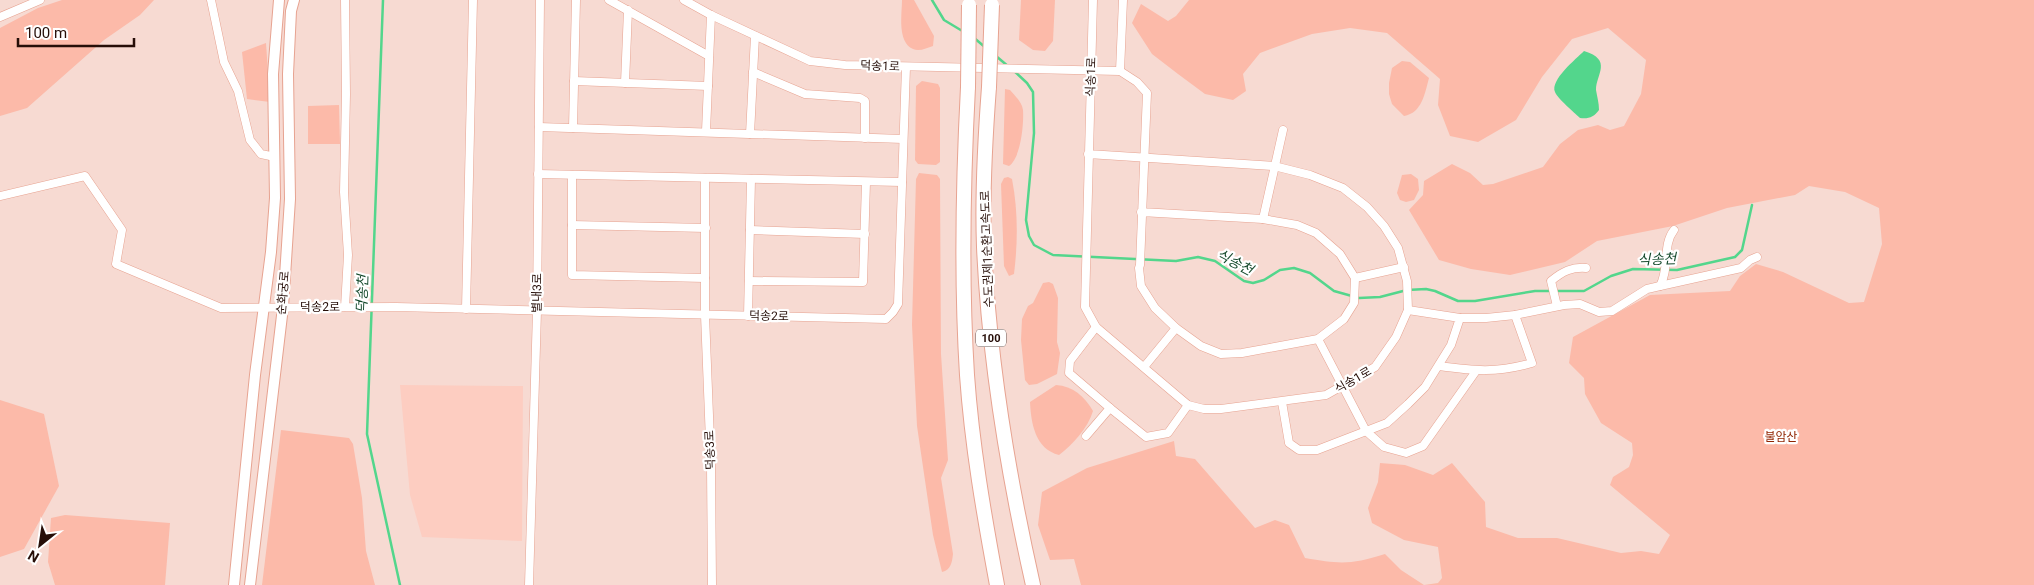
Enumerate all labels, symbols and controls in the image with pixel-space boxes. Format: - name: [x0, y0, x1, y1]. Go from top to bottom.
- scale bar: [18, 15, 134, 47]
- text: 100 m: [25, 24, 67, 42]
- street label: 식송1로: [1083, 57, 1099, 97]
- street label: 덕송1로: [860, 58, 900, 74]
- street label: 수도권제1순환고속도로: [978, 190, 996, 308]
- water label: 식송천: [1214, 246, 1257, 279]
- water label: 식송천: [1637, 250, 1678, 268]
- street label: 순화궁로: [274, 270, 292, 316]
- water label: 덕송천: [353, 273, 371, 314]
- street label: 별내3로: [530, 273, 544, 313]
- street label: 덕송2로: [300, 300, 340, 314]
- street label: 덕송2로: [749, 309, 789, 323]
- road number: 100: [976, 329, 1006, 346]
- street label: 식송1로: [1332, 364, 1374, 396]
- street label: 덕송3로: [702, 430, 718, 470]
- park label: 불암산: [1764, 430, 1798, 444]
- north arrow: [15, 520, 65, 570]
- text: N: [25, 547, 42, 566]

